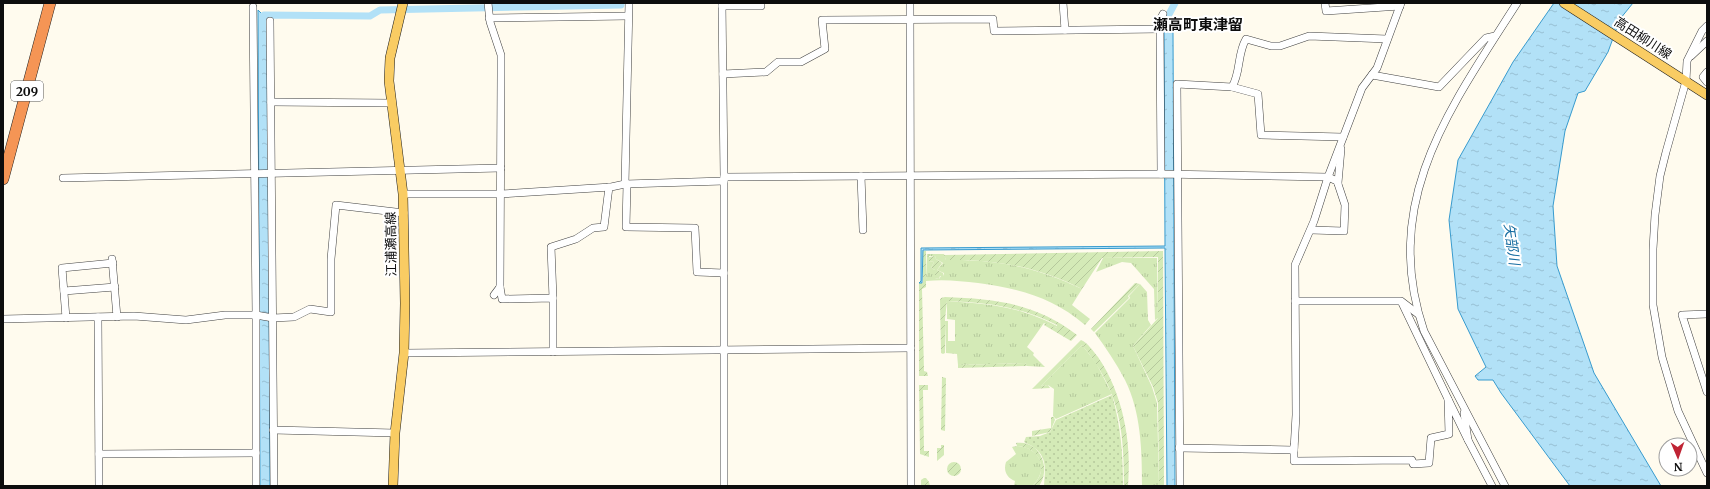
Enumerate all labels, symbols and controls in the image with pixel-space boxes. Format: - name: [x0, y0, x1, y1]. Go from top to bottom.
- street label: 高田柳川線: [1611, 13, 1675, 63]
- district label: 瀬高町東津留: [1153, 15, 1243, 34]
- road number: 209: [11, 81, 43, 101]
- street label: 江浦瀬高線: [382, 211, 400, 277]
- water label: 矢部川: [1500, 222, 1524, 268]
- north arrow: [1658, 437, 1698, 477]
- text: N: [1673, 460, 1683, 474]

